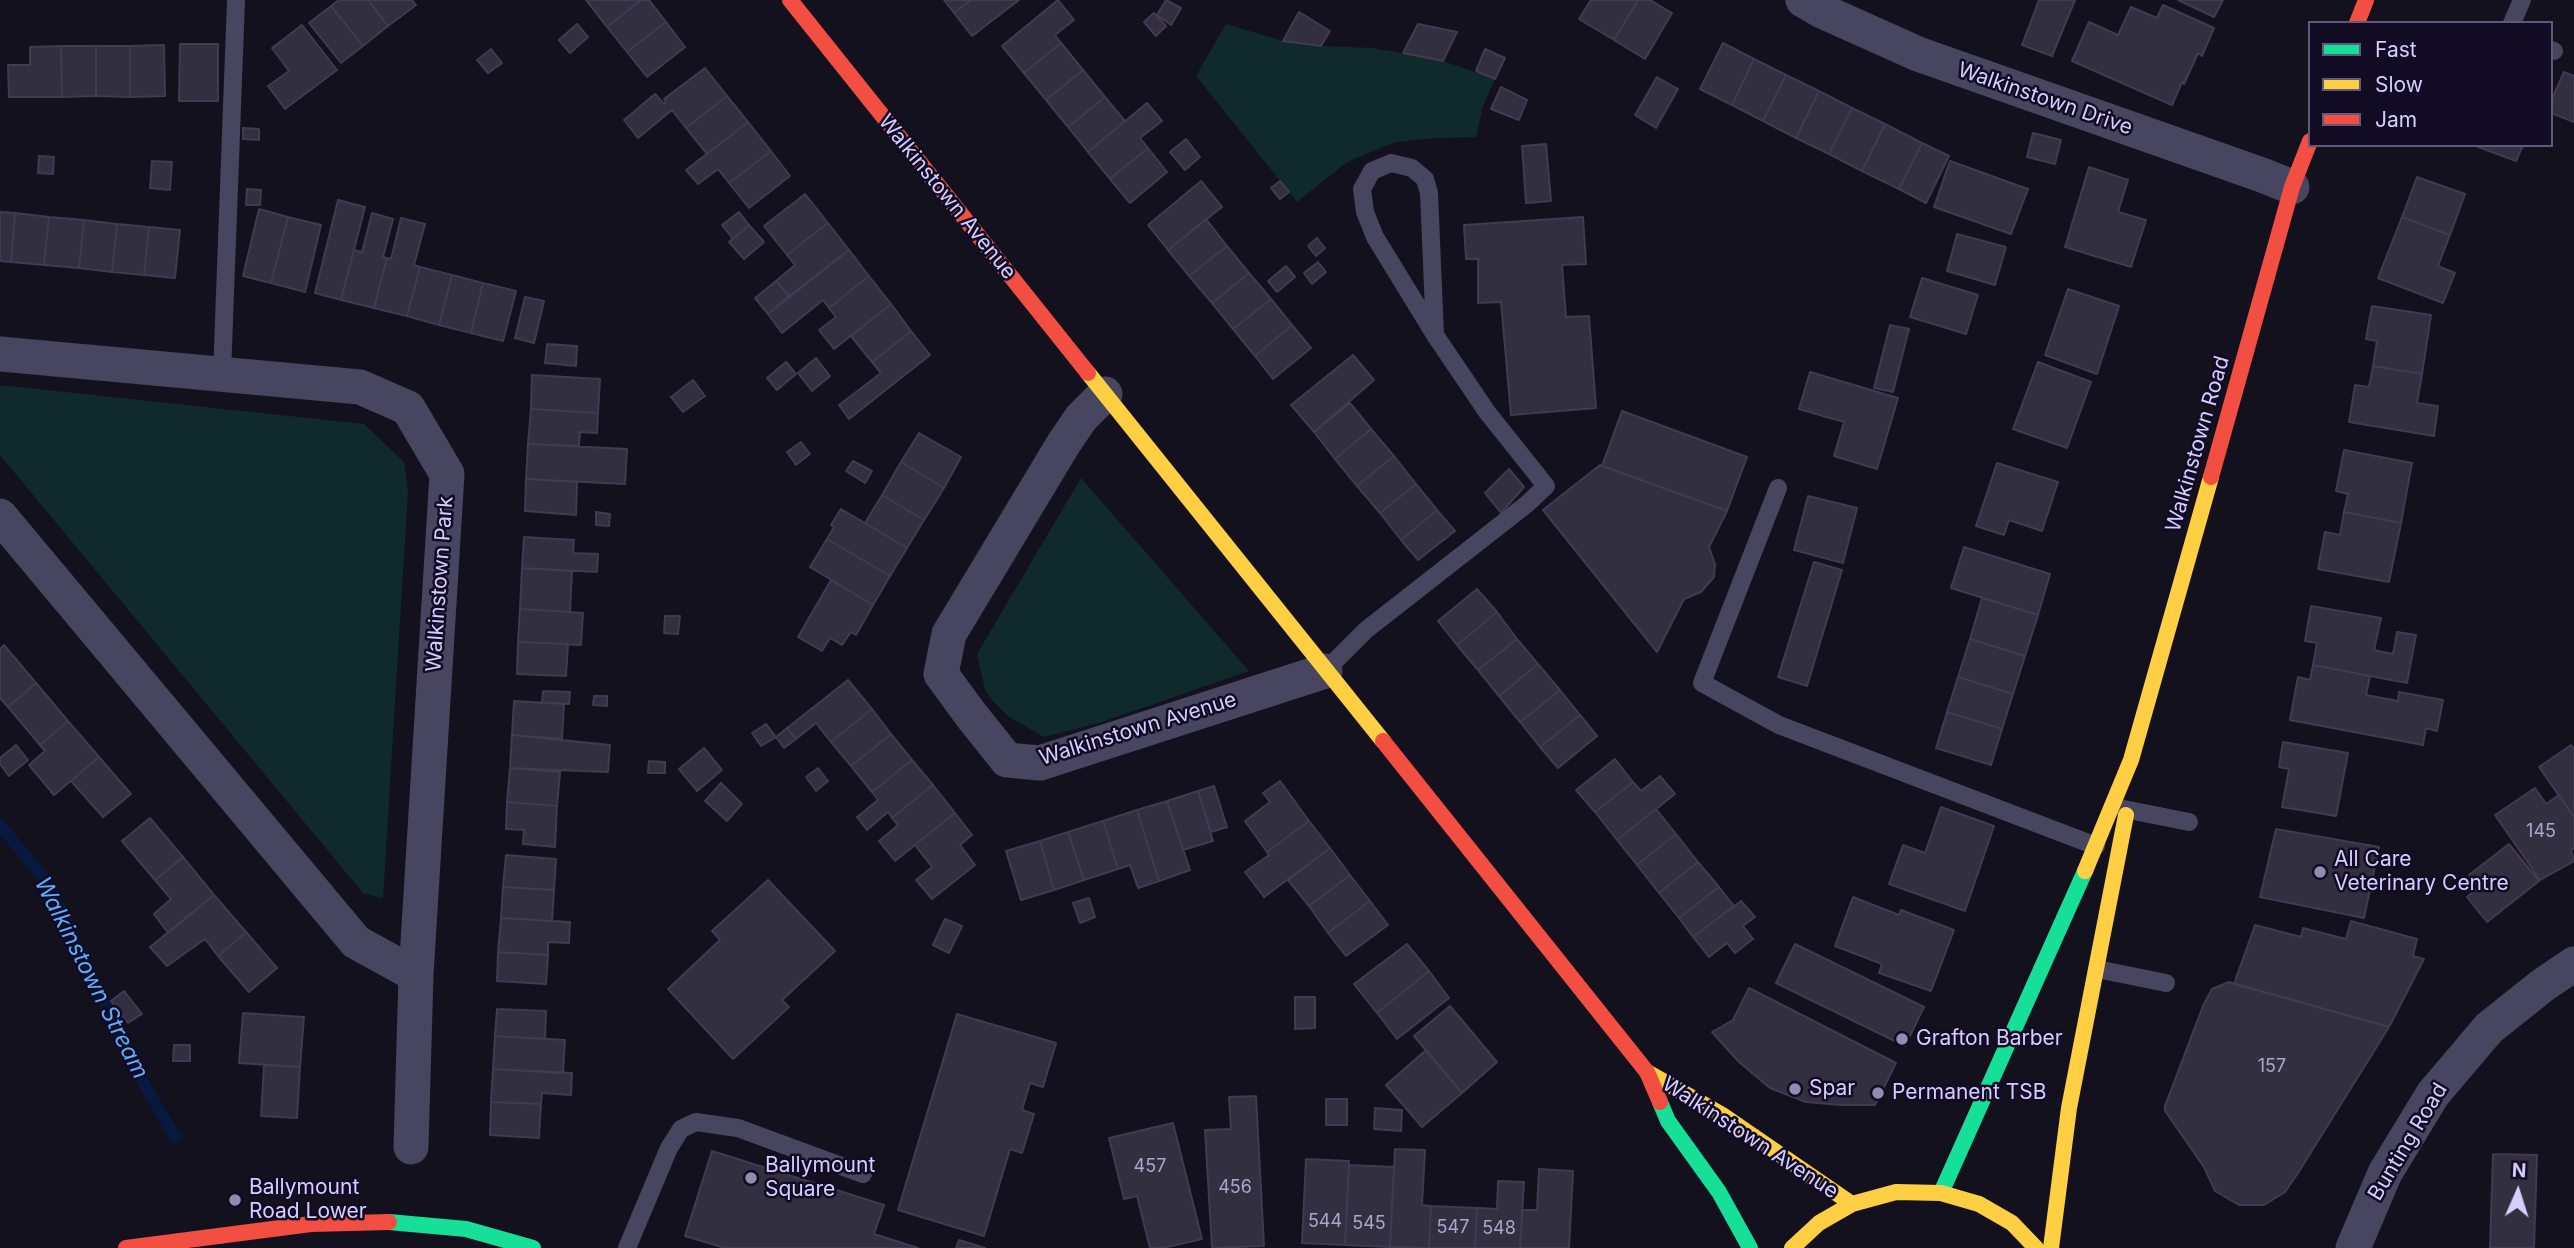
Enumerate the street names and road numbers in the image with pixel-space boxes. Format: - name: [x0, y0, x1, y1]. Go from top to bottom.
- street label: Walkinstown Drive: [1954, 57, 2136, 141]
- street label: Walkinstown Avenue: [873, 110, 1021, 284]
- street label: Walkinstown Road: [2161, 353, 2235, 535]
- street label: Walkinstown Park: [421, 495, 459, 673]
- street label: Walkinstown Avenue: [1036, 687, 1240, 771]
- street label: Walkinstown Avenue: [1657, 1072, 1843, 1204]
- street label: Bunting Road: [2363, 1079, 2453, 1205]

